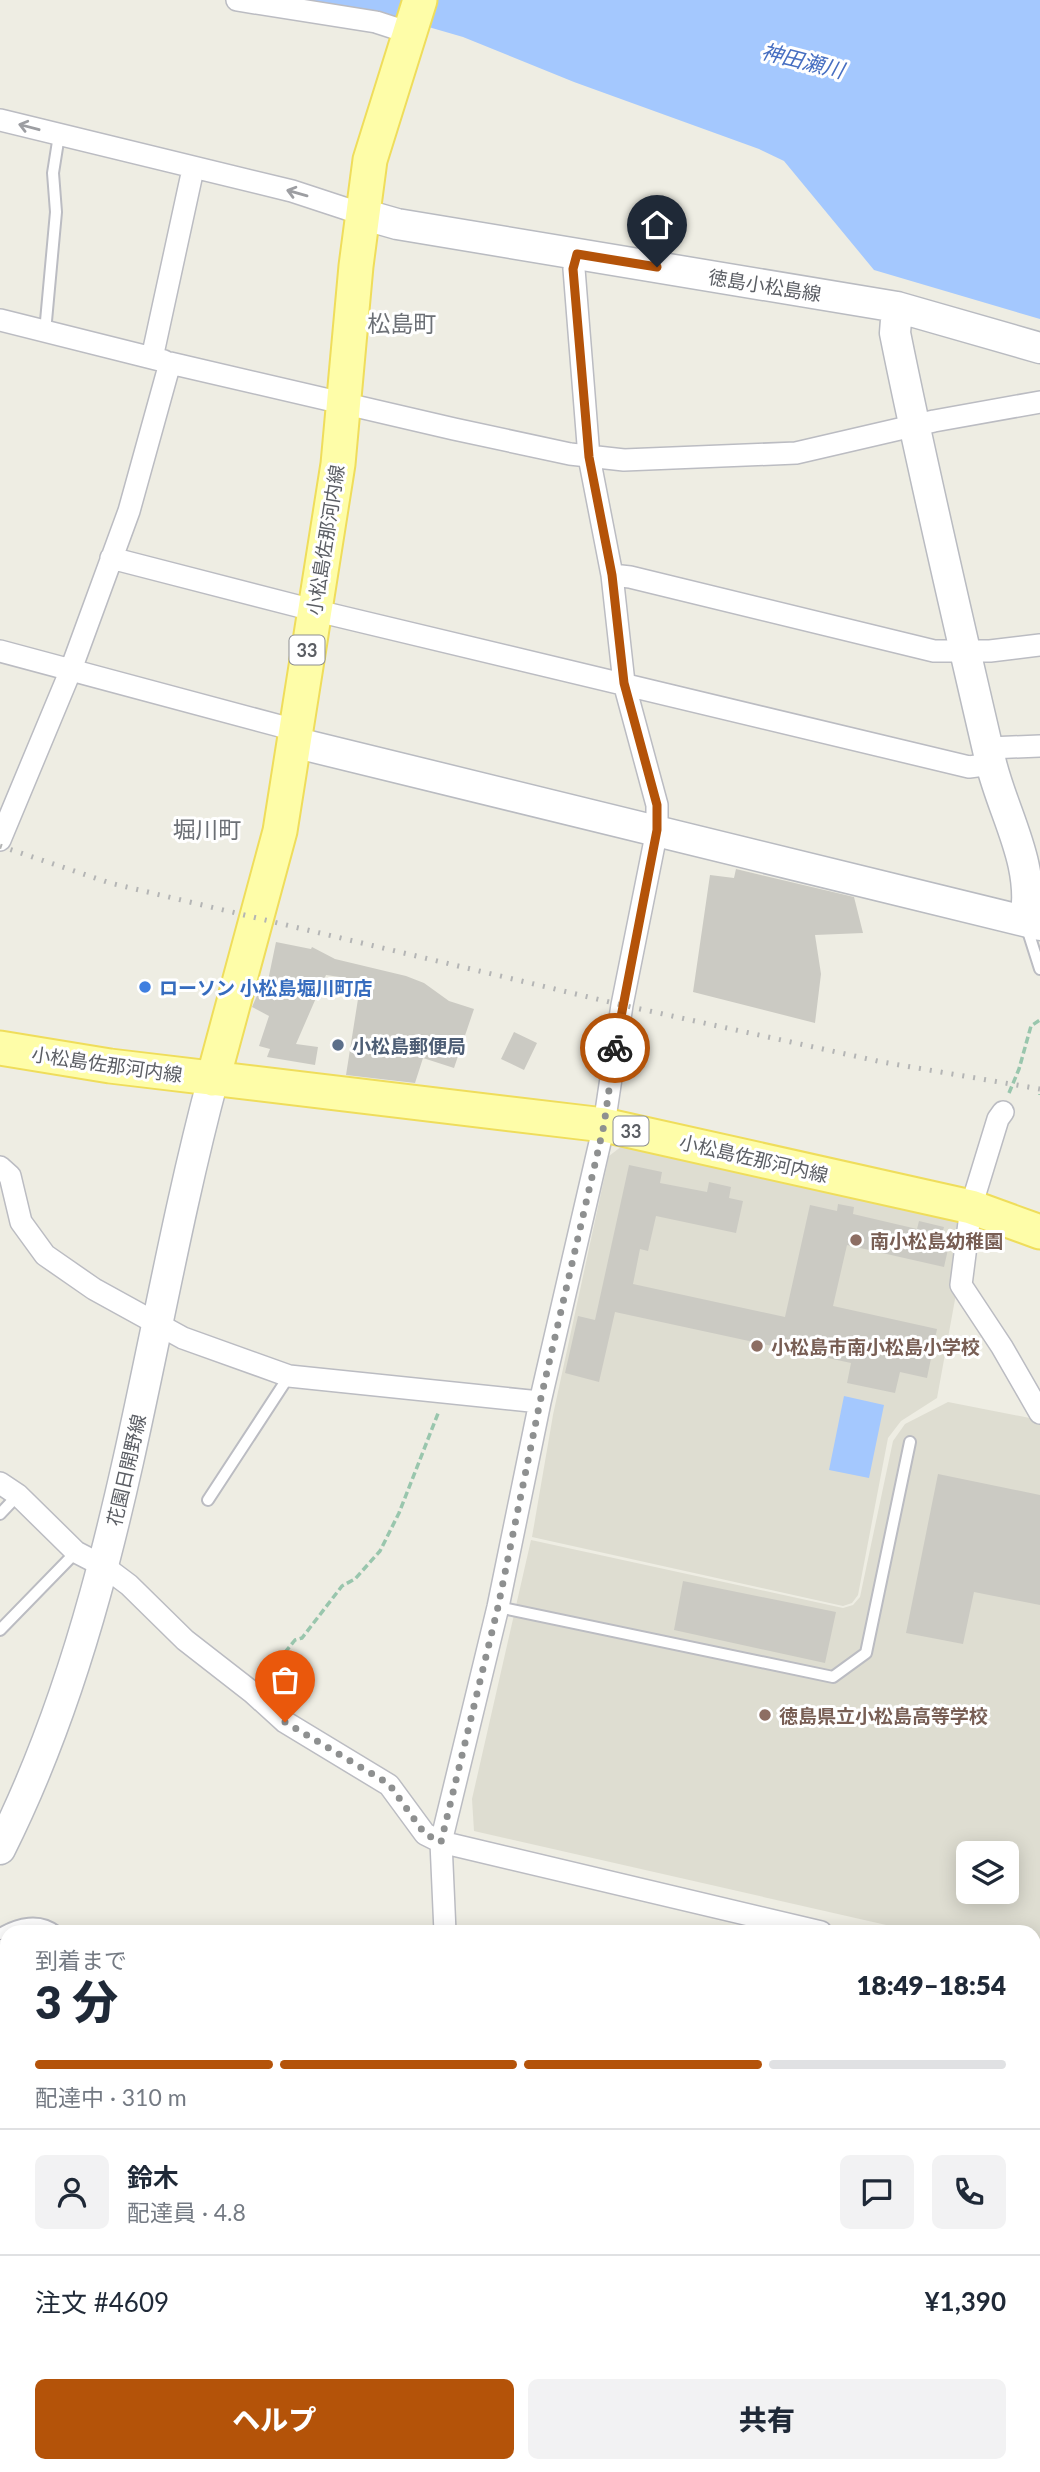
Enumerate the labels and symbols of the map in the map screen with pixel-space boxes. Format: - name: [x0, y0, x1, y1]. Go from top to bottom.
- water label: 神田瀬川: [759, 38, 849, 83]
- one-way arrow: [18, 120, 40, 133]
- one-way arrow: [286, 186, 308, 199]
- pin: [627, 195, 687, 267]
- street label: 徳島小松島線: [707, 265, 823, 305]
- district label: 松島町: [368, 309, 437, 337]
- street label: 小松島佐那河内線: [302, 463, 348, 617]
- road number: 33: [290, 636, 324, 664]
- district label: 堀川町: [173, 815, 242, 843]
- place label: ローソン 小松島堀川町店: [159, 976, 373, 999]
- marker: ローソン 小松島堀川町店: [137, 979, 153, 995]
- courier: [580, 1013, 650, 1083]
- place label: 小松島郵便局: [352, 1034, 466, 1057]
- marker: 小松島郵便局: [330, 1037, 346, 1053]
- street label: 小松島佐那河内線: [30, 1042, 184, 1086]
- road number: 33: [614, 1116, 648, 1146]
- street label: 小松島佐那河内線: [677, 1130, 831, 1186]
- place label: 南小松島幼稚園: [870, 1229, 1003, 1252]
- marker: 南小松島幼稚園: [848, 1232, 864, 1248]
- place label: 小松島市南小松島小学校: [771, 1335, 980, 1358]
- marker: 小松島市南小松島小学校: [749, 1338, 765, 1354]
- street label: 花園日開野線: [102, 1412, 150, 1528]
- pin: [255, 1650, 315, 1722]
- place label: 徳島県立小松島高等学校: [779, 1704, 988, 1727]
- marker: 徳島県立小松島高等学校: [757, 1707, 773, 1723]

